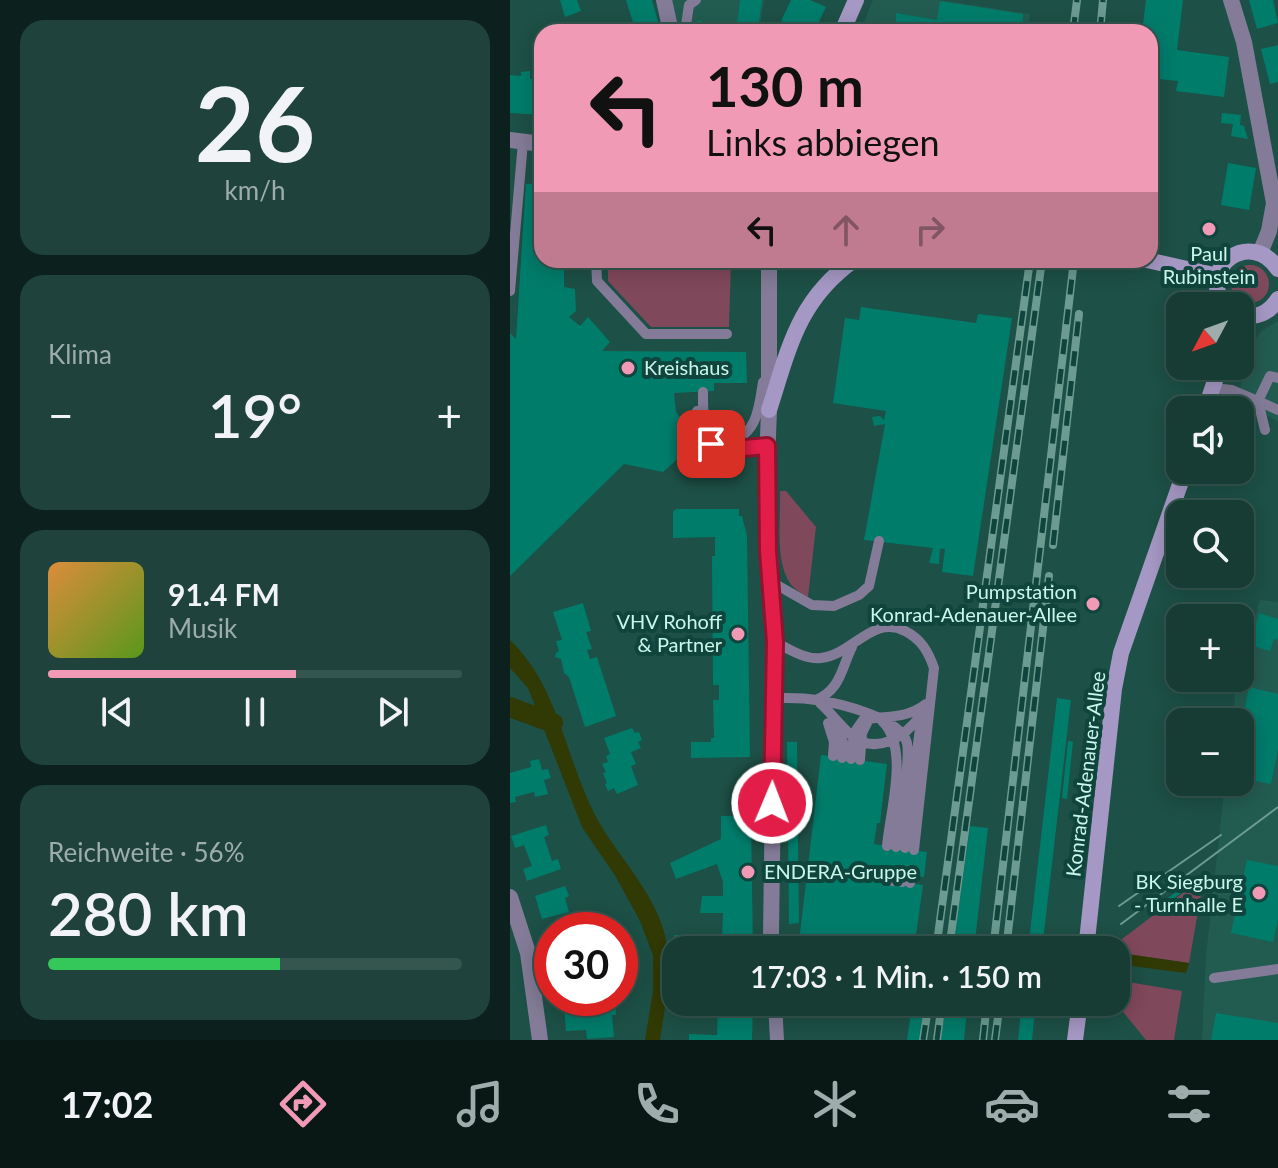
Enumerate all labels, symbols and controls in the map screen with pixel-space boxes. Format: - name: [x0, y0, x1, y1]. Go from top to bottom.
- text: 130 m: [706, 52, 864, 119]
- icon: left: [574, 56, 678, 160]
- text: 26: [195, 59, 315, 184]
- text: Links abbiegen: [706, 120, 940, 164]
- text: km/h: [225, 174, 285, 206]
- icon: left: [740, 208, 784, 252]
- icon: ahead: [824, 208, 868, 252]
- icon: right: [908, 208, 952, 252]
- marker: Paul Rubinstein: [1200, 220, 1218, 238]
- place label: Paul Rubinstein: [1163, 241, 1255, 288]
- north arrow: [1166, 292, 1254, 380]
- map controls: [1166, 292, 1254, 796]
- text: Klima: [48, 338, 112, 370]
- place label: Kreishaus: [644, 355, 729, 379]
- marker: Kreishaus: [619, 359, 637, 377]
- text: 19°: [208, 379, 302, 451]
- text: −: [48, 389, 74, 441]
- text: +: [436, 389, 462, 441]
- button: sound: [1166, 396, 1254, 484]
- pin: [677, 410, 745, 478]
- icon: arrive: [689, 422, 733, 466]
- button: search: [1166, 500, 1254, 588]
- text: 91.4 FM: [168, 576, 280, 612]
- place label: Pumpstation Konrad-Adenauer-Allee: [870, 579, 1077, 626]
- marker: Pumpstation Konrad-Adenauer-Allee: [1084, 595, 1102, 613]
- button: +: [1166, 604, 1254, 692]
- place label: VHV Rohoff & Partner: [616, 609, 723, 656]
- text: Musik: [168, 612, 237, 644]
- marker: VHV Rohoff & Partner: [729, 625, 747, 643]
- street label: Konrad-Adenauer-Allee: [1060, 670, 1110, 878]
- icon: previous: [95, 690, 139, 734]
- icon: pause: [233, 690, 277, 734]
- icon: next: [371, 690, 415, 734]
- button: −: [1166, 708, 1254, 796]
- position arrow: [730, 761, 814, 845]
- text: Reichweite · 56%: [48, 836, 245, 868]
- place label: ENDERA-Gruppe: [764, 859, 917, 883]
- marker: ENDERA-Gruppe: [739, 863, 757, 881]
- place label: BK Siegburg - Turnhalle E: [1134, 869, 1243, 916]
- text: 280 km: [48, 877, 249, 949]
- marker: BK Siegburg - Turnhalle E: [1250, 884, 1268, 902]
- speed limit sign: 30: [534, 912, 638, 1016]
- text: 17:03 · 1 Min. · 150 m: [750, 958, 1042, 994]
- icon: directions: [275, 1076, 331, 1132]
- icon: music: [452, 1076, 508, 1132]
- icon: phone: [629, 1076, 685, 1132]
- icon: climate: [807, 1076, 863, 1132]
- icon: car: [984, 1076, 1040, 1132]
- icon: filters: [1161, 1076, 1217, 1132]
- text: 17:02: [61, 1082, 153, 1126]

